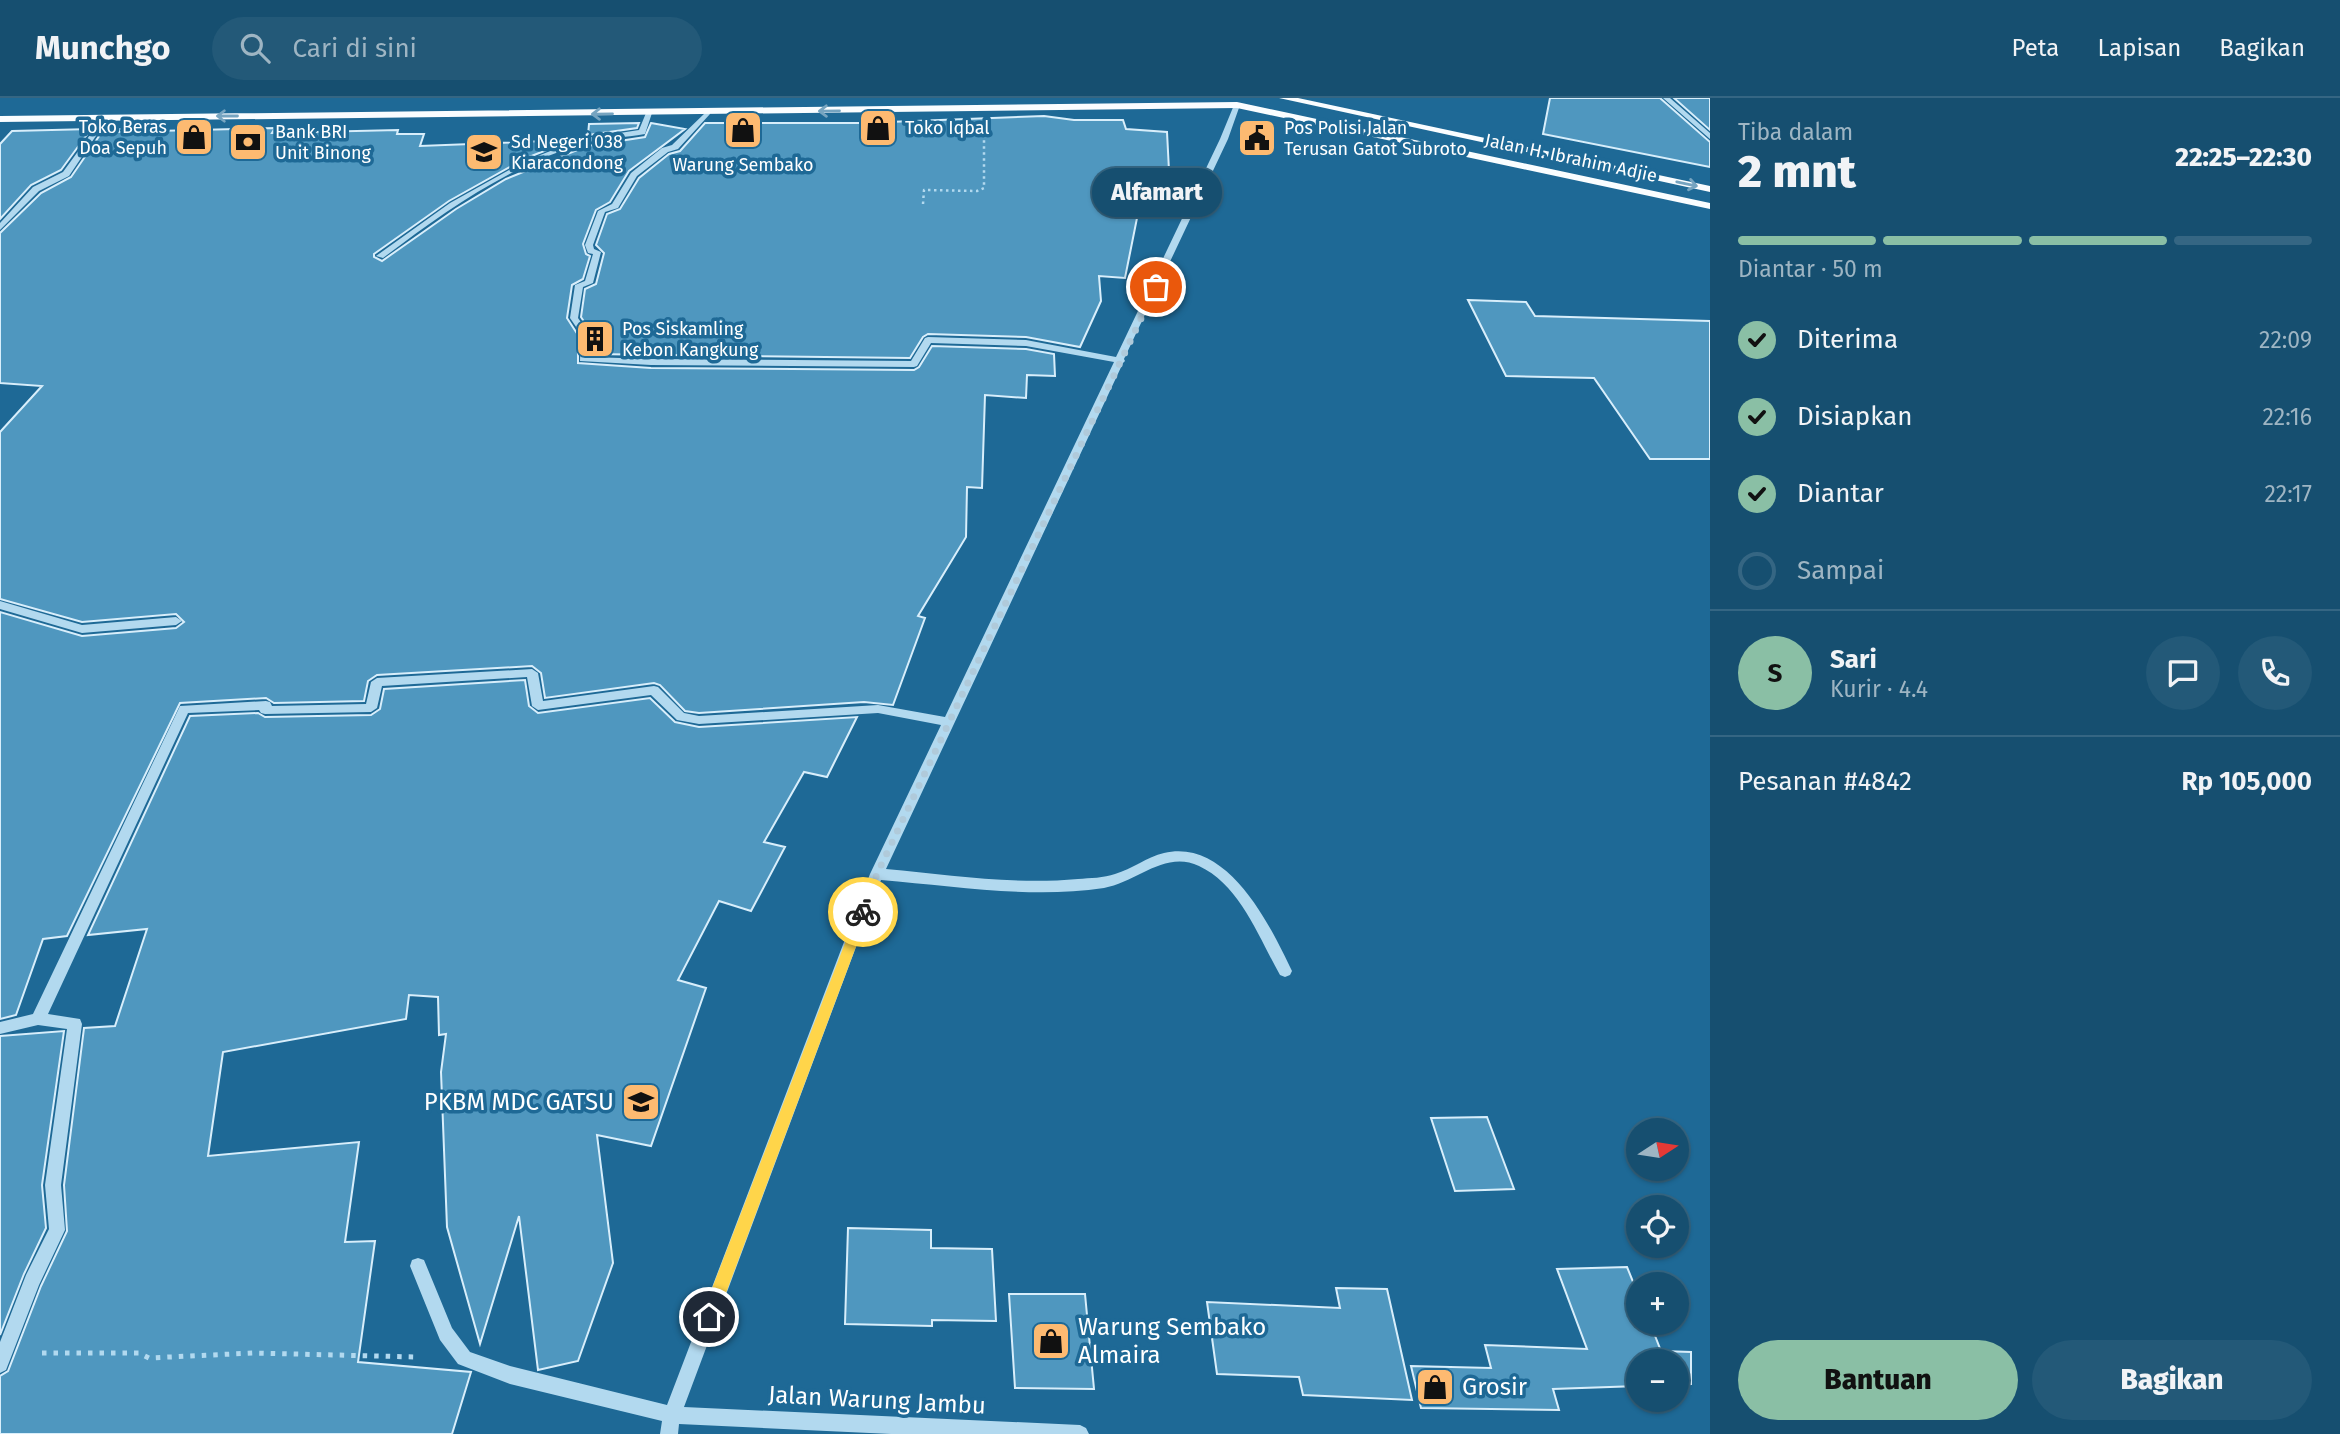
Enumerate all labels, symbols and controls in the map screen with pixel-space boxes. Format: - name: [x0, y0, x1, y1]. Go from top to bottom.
- search box: [212, 17, 702, 80]
- text: Munchgo: [35, 28, 170, 68]
- icon: search: [236, 29, 274, 67]
- text: Cari di sini: [292, 33, 417, 64]
- text: Peta: [2012, 34, 2059, 62]
- text: Lapisan: [2097, 34, 2181, 62]
- text: Bagikan: [2219, 34, 2305, 62]
- one-way arrow: [818, 104, 841, 118]
- one-way arrow: [591, 107, 614, 121]
- shop icon: Toko Iqbal: [857, 107, 899, 149]
- one-way arrow: [216, 109, 239, 123]
- shop icon: Warung Sembako: [722, 109, 764, 151]
- place label: Toko Beras Doa Sepuh: [79, 116, 167, 159]
- shop icon: Toko Beras Doa Sepuh: [173, 116, 215, 158]
- place label: Toko Iqbal: [905, 117, 990, 139]
- public building icon: Pos Polisi Jalan Terusan Gatot Subroto: [1236, 117, 1278, 159]
- place label: Pos Polisi Jalan Terusan Gatot Subroto: [1284, 117, 1467, 160]
- text: Tiba dalam: [1738, 118, 1853, 146]
- bank icon: Bank BRI Unit Binong: [227, 121, 269, 163]
- place label: Bank BRI Unit Binong: [275, 121, 371, 164]
- street label: Jalan H. Ibrahim Adjie: [1483, 129, 1659, 187]
- school or university icon: Sd Negeri 038 Kiaracondong: [463, 131, 505, 173]
- place label: Sd Negeri 038 Kiaracondong: [511, 131, 624, 174]
- text: 22:25–22:30: [2175, 142, 2312, 173]
- text: 2 mnt: [1738, 144, 1856, 199]
- place label: Warung Sembako: [672, 154, 814, 176]
- callout: Alfamart: [1091, 168, 1221, 217]
- one-way arrow: [1675, 177, 1698, 191]
- text: Alfamart: [1111, 178, 1203, 206]
- text: Diantar · 50 m: [1738, 255, 1883, 283]
- pin: [1126, 257, 1186, 317]
- icon: bag: [1137, 268, 1175, 306]
- building icon: Pos Siskamling Kebon Kangkung: [574, 318, 616, 360]
- place label: Pos Siskamling Kebon Kangkung: [622, 318, 759, 361]
- icon: check: [1738, 321, 1776, 359]
- text: Diterima: [1797, 324, 1898, 355]
- text: 22:09: [2259, 326, 2312, 354]
- icon: check: [1738, 398, 1776, 436]
- text: Disiapkan: [1797, 401, 1912, 432]
- text: 22:16: [2262, 403, 2312, 431]
- icon: check: [1738, 475, 1776, 513]
- text: Diantar: [1797, 478, 1884, 509]
- text: 22:17: [2264, 480, 2312, 508]
- text: Sampai: [1797, 555, 1884, 586]
- button: chat: [2146, 636, 2220, 710]
- button: phone: [2238, 636, 2312, 710]
- text: Sari: [1830, 644, 1877, 675]
- text: S: [1768, 658, 1782, 689]
- text: Kurir · 4.4: [1830, 675, 1928, 703]
- text: Pesanan #4842: [1738, 766, 1912, 797]
- text: Rp 105,000: [2182, 766, 2312, 797]
- courier: [828, 877, 898, 947]
- icon: bike: [844, 893, 882, 931]
- school or university icon: PKBM MDC GATSU: [620, 1081, 662, 1123]
- place label: PKBM MDC GATSU: [424, 1088, 614, 1116]
- north arrow: [1626, 1118, 1689, 1181]
- map controls: [1626, 1118, 1689, 1412]
- button: locate: [1626, 1195, 1689, 1258]
- button: +: [1626, 1272, 1689, 1335]
- pin: [679, 1287, 739, 1347]
- icon: home: [690, 1298, 728, 1336]
- place label: Warung Sembako Almaira: [1078, 1313, 1266, 1369]
- shop icon: Warung Sembako Almaira: [1030, 1320, 1072, 1362]
- button: Bantuan: [1738, 1340, 2018, 1420]
- button: Bagikan: [2032, 1340, 2312, 1420]
- button: −: [1626, 1349, 1689, 1412]
- shop icon: Grosir: [1414, 1366, 1456, 1408]
- place label: Grosir: [1462, 1373, 1528, 1401]
- street label: Jalan Warung Jambu: [767, 1380, 987, 1420]

